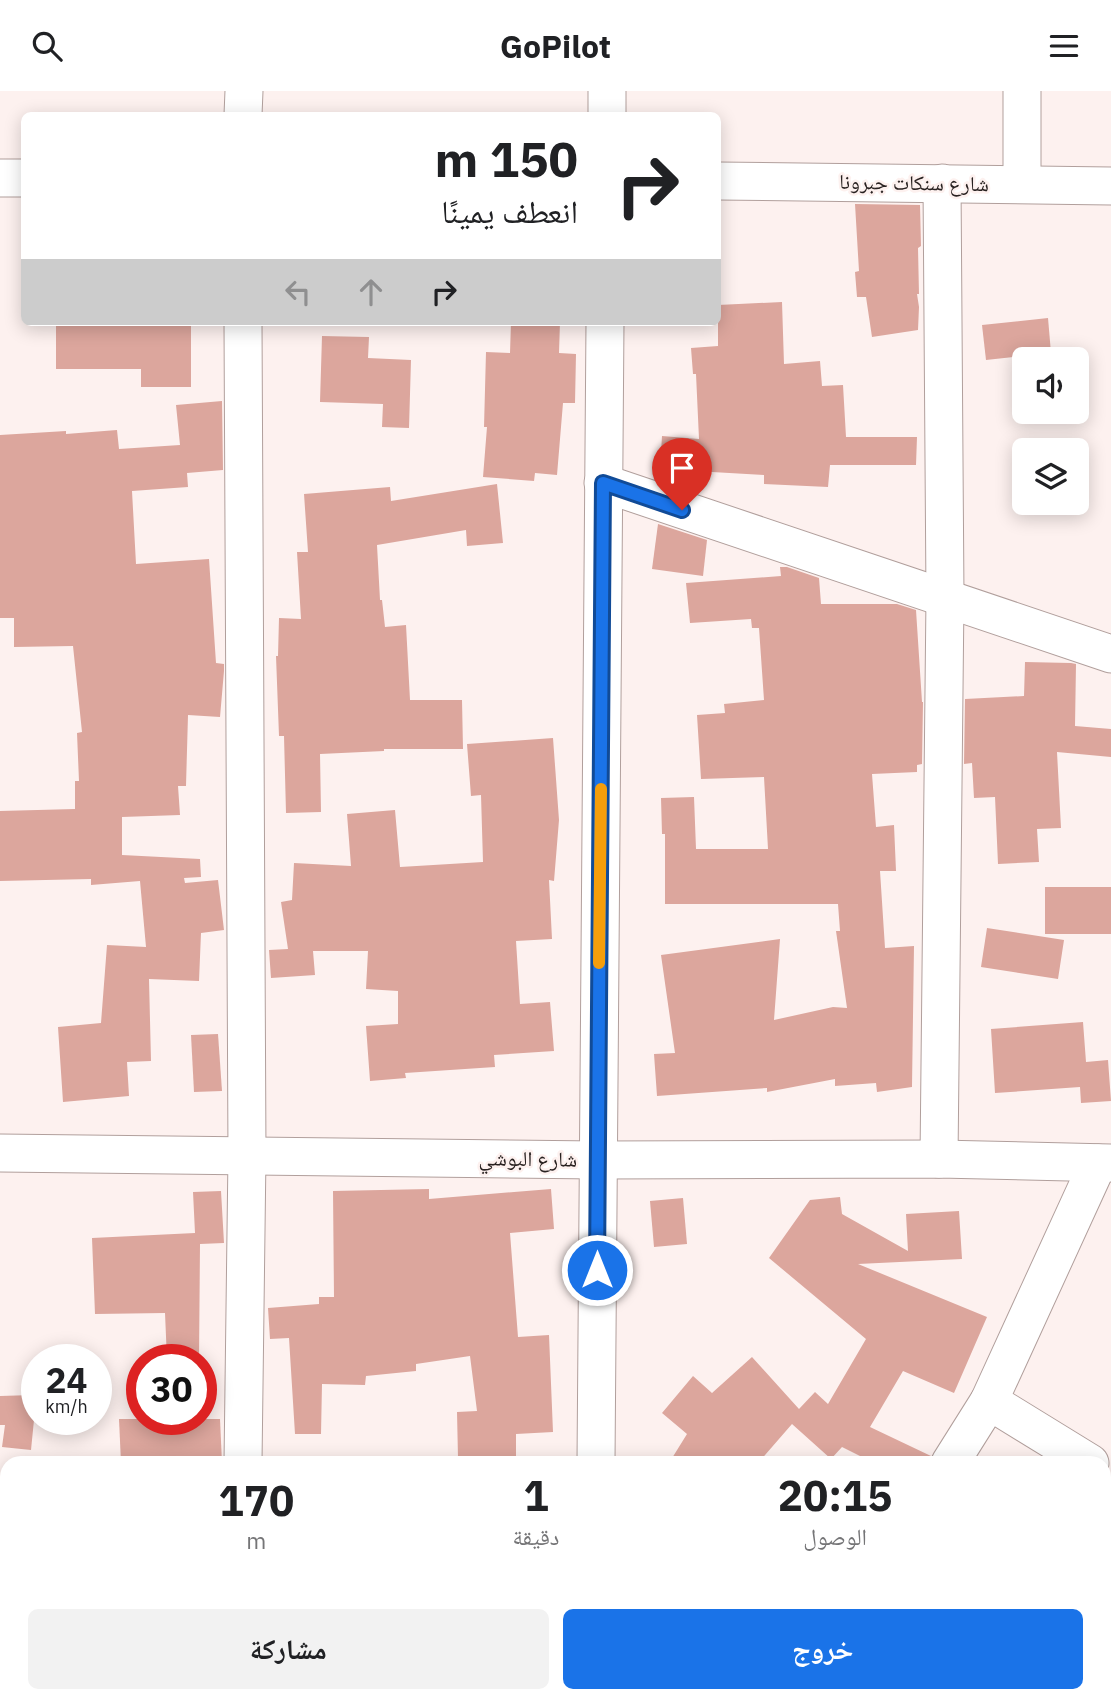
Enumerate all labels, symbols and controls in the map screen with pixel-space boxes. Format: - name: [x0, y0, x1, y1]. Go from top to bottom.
- text: GoPilot: [500, 25, 611, 67]
- icon: search: [28, 27, 66, 65]
- icon: menu: [1045, 27, 1083, 65]
- text: 150 m: [434, 127, 578, 190]
- icon: right: [602, 140, 693, 231]
- street label: شارع سنكات جبرونا: [839, 167, 989, 197]
- text: انعطف يمينًا: [441, 190, 578, 232]
- icon: left: [279, 273, 317, 311]
- icon: ahead: [352, 273, 390, 311]
- icon: right: [425, 273, 463, 311]
- map controls: [1012, 347, 1089, 515]
- button: sound: [1012, 347, 1089, 424]
- pin: [652, 438, 712, 510]
- button: layers: [1012, 438, 1089, 515]
- icon: arrive: [663, 449, 701, 487]
- street label: شارع البوشي: [478, 1143, 578, 1176]
- position arrow: [560, 1233, 634, 1307]
- speed limit sign: 30: [126, 1344, 217, 1435]
- text: 24: [45, 1357, 88, 1403]
- text: km/h: [45, 1395, 88, 1418]
- text: 1: [523, 1468, 549, 1523]
- text: 20:15: [778, 1468, 893, 1523]
- text: 170: [219, 1473, 294, 1528]
- text: دقيقة: [513, 1521, 559, 1551]
- text: الوصول: [803, 1521, 867, 1551]
- text: m: [246, 1525, 266, 1555]
- button: مشاركة: [28, 1609, 549, 1689]
- button: خروج: [563, 1609, 1083, 1689]

